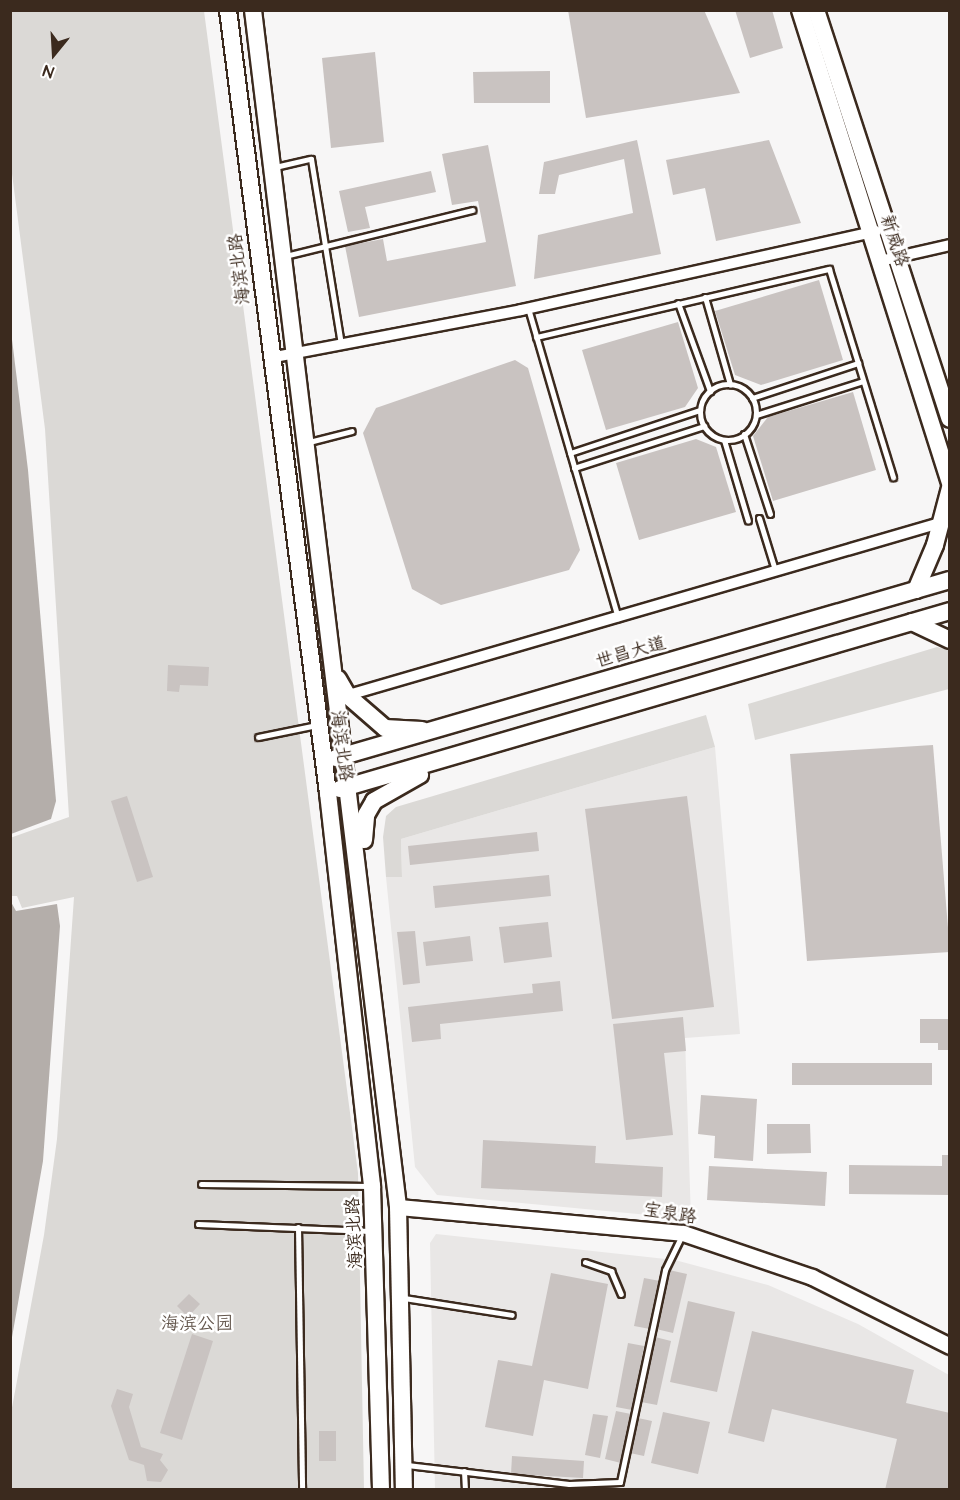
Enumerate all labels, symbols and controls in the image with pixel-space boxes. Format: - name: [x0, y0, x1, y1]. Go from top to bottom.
- north arrow: [24, 24, 84, 84]
- text: N: [40, 59, 57, 83]
- street label: 新威路: [875, 212, 913, 270]
- street label: 海滨北路: [225, 232, 255, 306]
- street label: 世昌大道: [593, 633, 669, 673]
- street label: 海滨北路: [325, 709, 357, 783]
- street label: 海滨北路: [342, 1196, 368, 1270]
- street label: 宝泉路: [642, 1199, 698, 1229]
- park label: 海滨公园: [161, 1313, 233, 1335]

